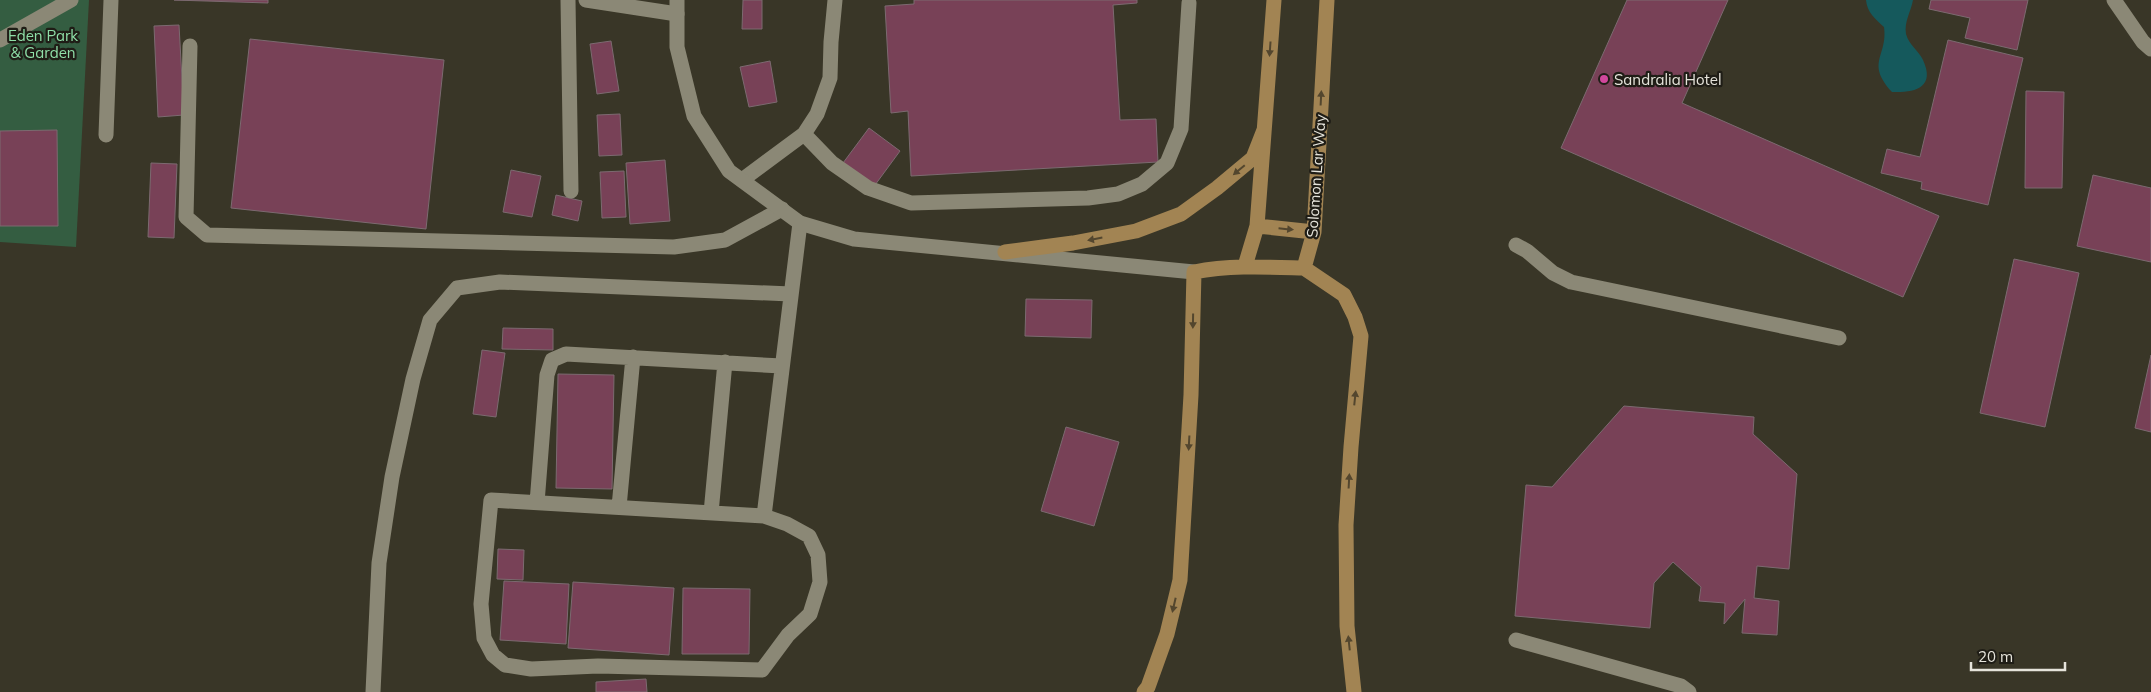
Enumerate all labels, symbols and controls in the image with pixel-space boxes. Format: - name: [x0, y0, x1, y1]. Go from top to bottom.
- park label: Eden Park & Garden: [8, 26, 78, 62]
- one-way arrow: [1266, 41, 1274, 57]
- place label: Sandralia Hotel: [1614, 70, 1721, 89]
- marker: Sandralia Hotel: [1598, 73, 1610, 85]
- one-way arrow: [1318, 90, 1326, 106]
- street label: Solomon Lar Way: [1302, 114, 1330, 238]
- one-way arrow: [1233, 164, 1245, 176]
- one-way arrow: [1278, 225, 1294, 233]
- one-way arrow: [1087, 235, 1103, 243]
- one-way arrow: [1189, 313, 1197, 329]
- one-way arrow: [1352, 390, 1360, 406]
- one-way arrow: [1184, 436, 1192, 452]
- one-way arrow: [1345, 473, 1353, 489]
- one-way arrow: [1170, 597, 1178, 613]
- one-way arrow: [1345, 635, 1353, 651]
- scale bar: [1971, 640, 2065, 672]
- text: 20 m: [1978, 647, 2013, 666]

